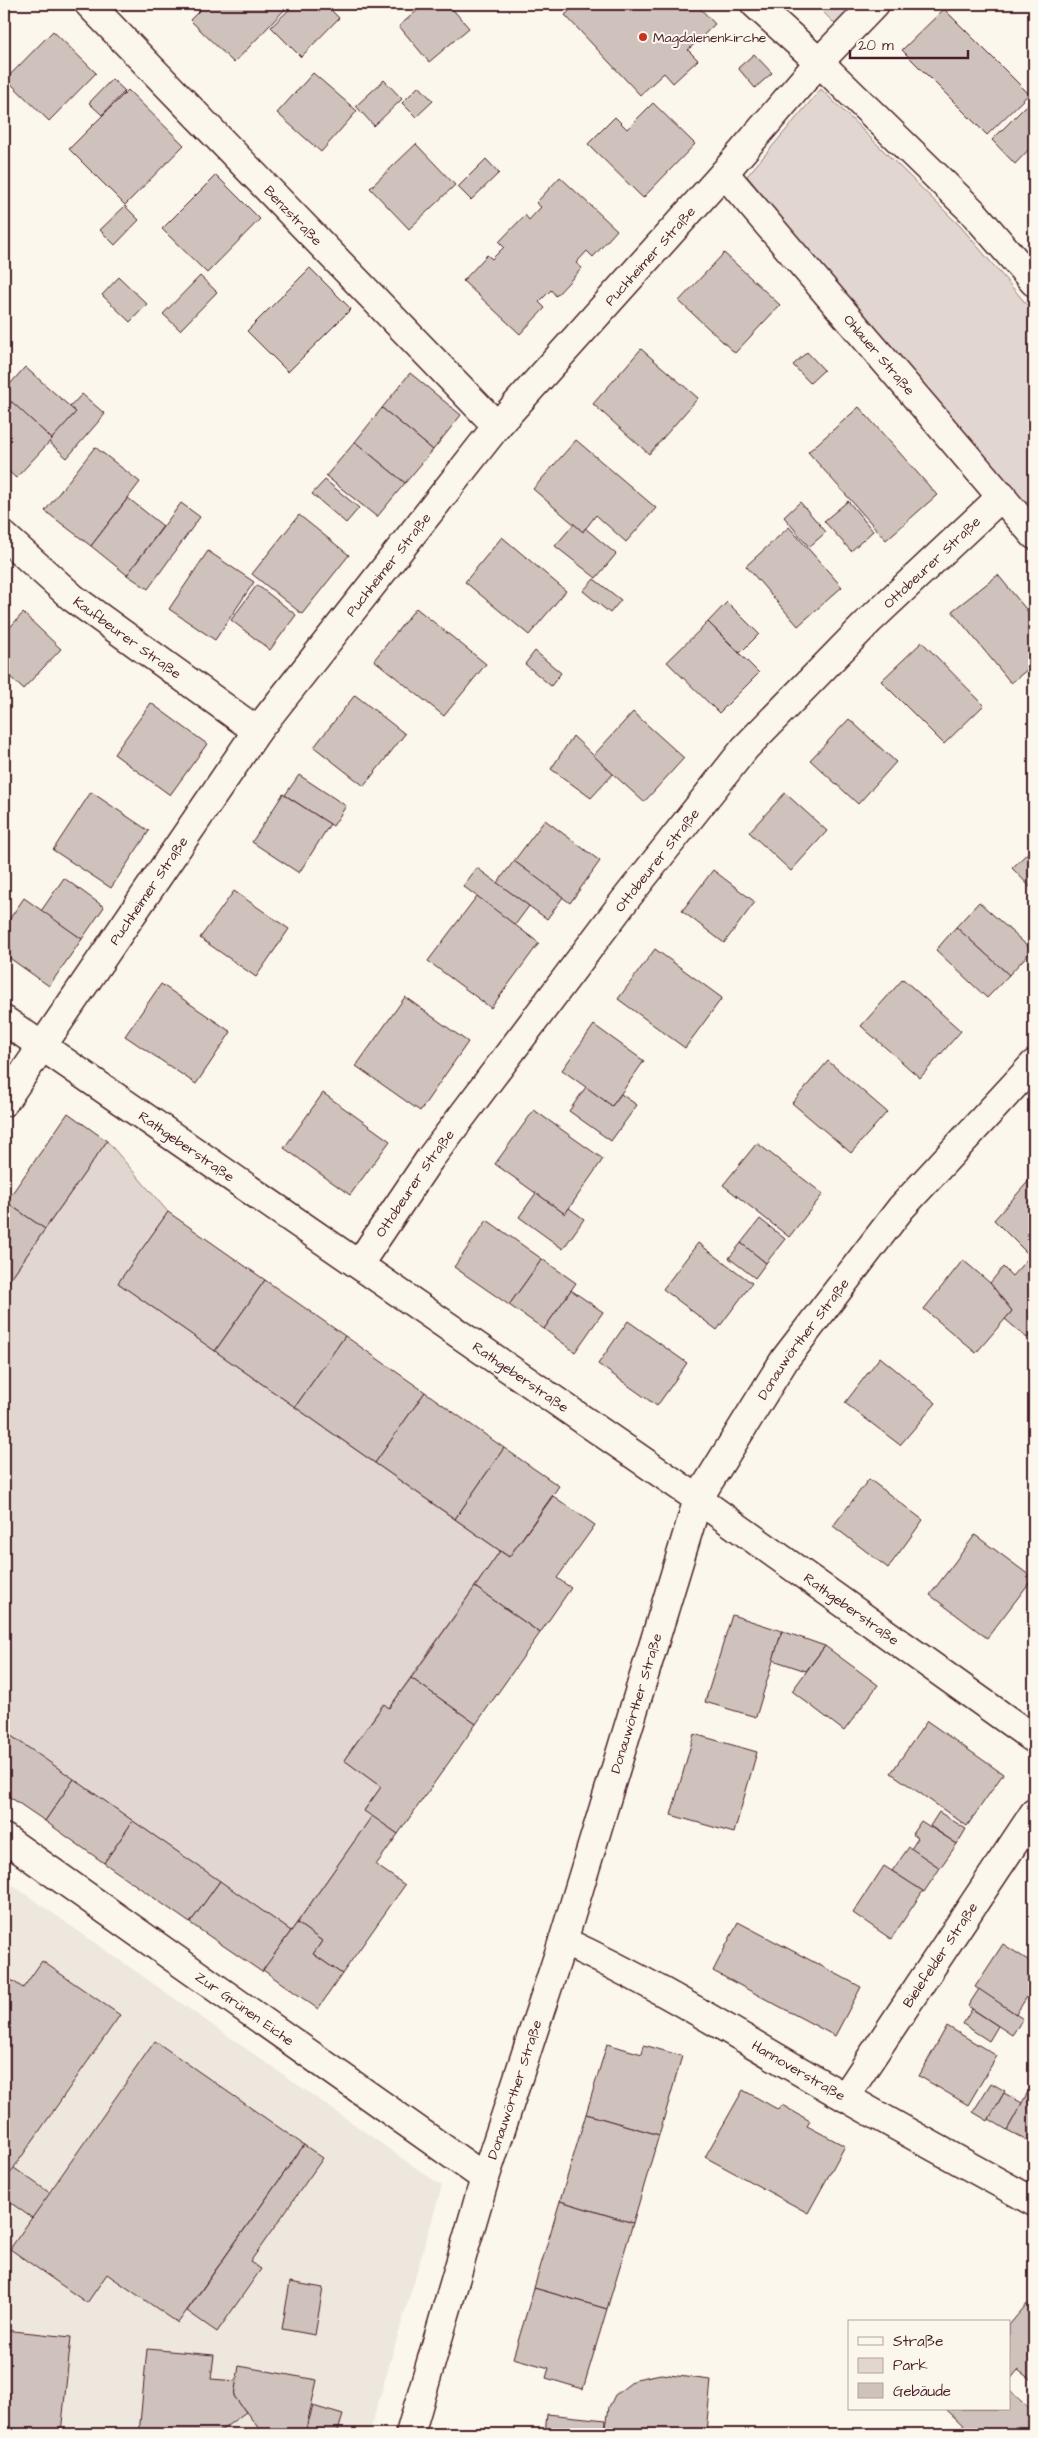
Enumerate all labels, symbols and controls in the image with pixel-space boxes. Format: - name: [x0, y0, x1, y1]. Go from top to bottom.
- place label: Magdalenenkirche: [653, 28, 767, 48]
- scale bar: [850, 28, 968, 60]
- marker: Magdalenenkirche: [637, 31, 649, 43]
- text: 20 m: [858, 35, 894, 56]
- street label: Benzstraße: [259, 182, 327, 251]
- street label: Puchheimer Straße: [601, 202, 701, 310]
- street label: Ohlauer Straße: [838, 310, 919, 400]
- street label: Puchheimer Straße: [342, 508, 436, 621]
- street label: Ottobeurer Straße: [879, 512, 986, 614]
- street label: Kaufbeurer Straße: [69, 592, 186, 684]
- street label: Ottobeurer Straße: [610, 804, 705, 917]
- street label: Puchheimer Straße: [105, 832, 193, 949]
- street label: Rathgeberstraße: [134, 1107, 239, 1187]
- street label: Ottobeurer Straße: [371, 1125, 460, 1241]
- street label: Donauwörther Straße: [753, 1274, 855, 1404]
- street label: Rathgeberstraße: [468, 1337, 573, 1418]
- street label: Rathgeberstraße: [799, 1569, 903, 1651]
- street label: Donauwörther Straße: [606, 1630, 668, 1776]
- street label: Bielefelder Straße: [898, 1898, 983, 2012]
- street label: Zur Grünen Eiche: [191, 1967, 298, 2051]
- street label: Donauwörther Straße: [483, 2017, 548, 2162]
- street label: Hannoverstraße: [748, 2036, 849, 2106]
- legend: [848, 2320, 1010, 2410]
- text: Straße: [893, 2331, 943, 2352]
- text: Park: [893, 2355, 928, 2376]
- text: Gebäude: [893, 2381, 951, 2402]

